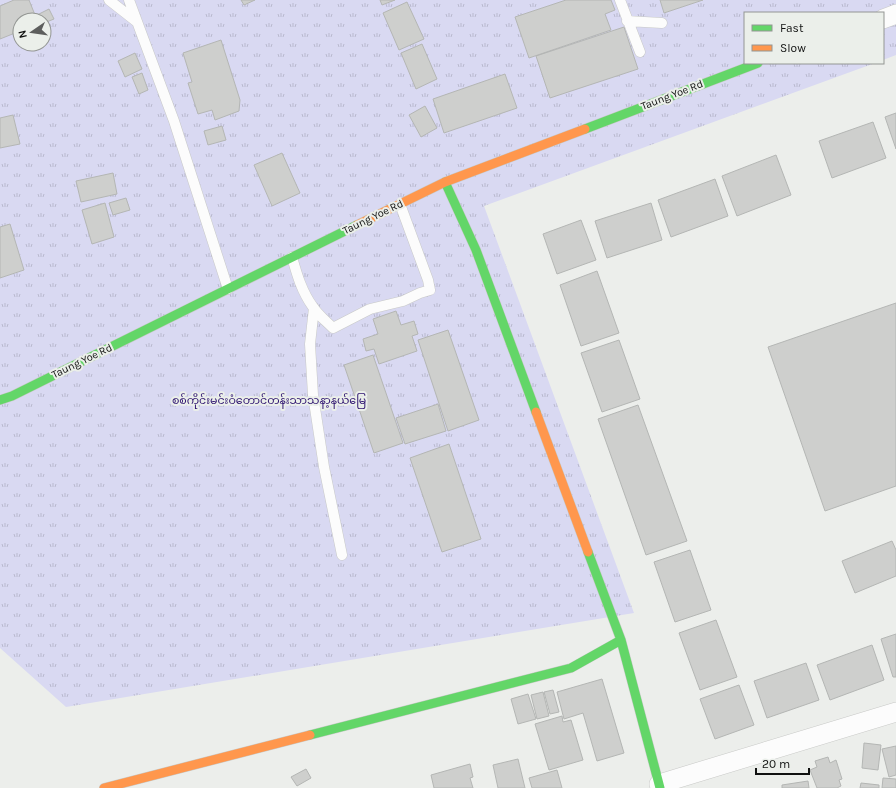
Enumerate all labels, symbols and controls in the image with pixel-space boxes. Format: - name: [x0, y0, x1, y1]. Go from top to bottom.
- north arrow: [12, 12, 52, 52]
- legend: [744, 12, 884, 64]
- text: Fast: [780, 21, 804, 35]
- text: N: [16, 29, 30, 39]
- text: Slow: [780, 41, 806, 55]
- street label: Taung Yoe Rd: [639, 77, 705, 113]
- street label: Taung Yoe Rd: [341, 197, 405, 237]
- street label: Taung Yoe Rd: [50, 341, 114, 381]
- park label: စစ်ကိုင်းမင်းဝံတောင်တန်းသာသနာ့နယ်မြေ: [172, 393, 366, 409]
- scale bar: [756, 750, 809, 776]
- text: 20 m: [762, 757, 790, 771]

